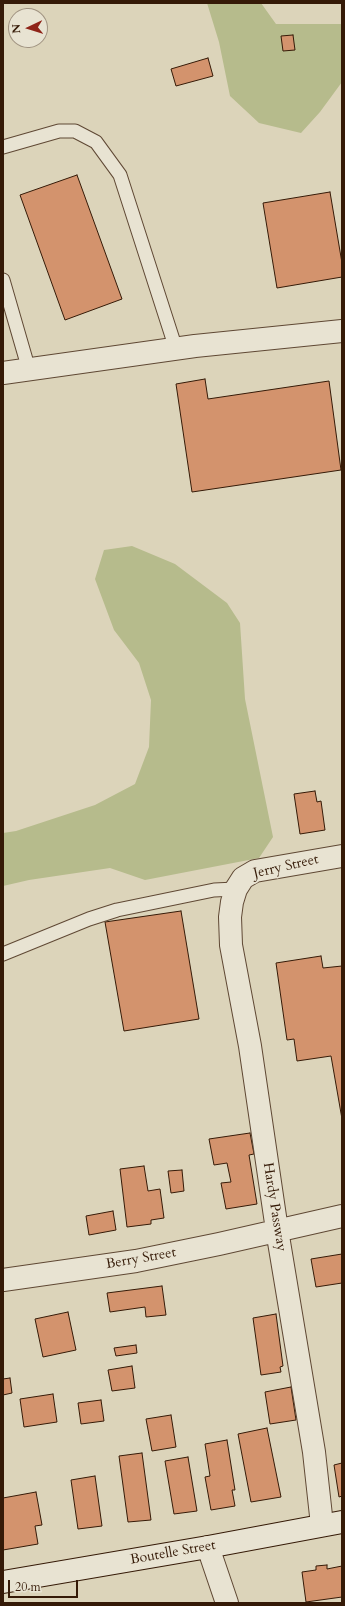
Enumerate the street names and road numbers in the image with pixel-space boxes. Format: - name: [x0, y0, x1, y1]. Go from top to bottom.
- street label: Jerry Street: [252, 851, 320, 883]
- street label: Hardy Passway: [259, 1161, 289, 1253]
- street label: Berry Street: [105, 1245, 177, 1273]
- street label: Boutelle Street: [129, 1537, 217, 1569]

